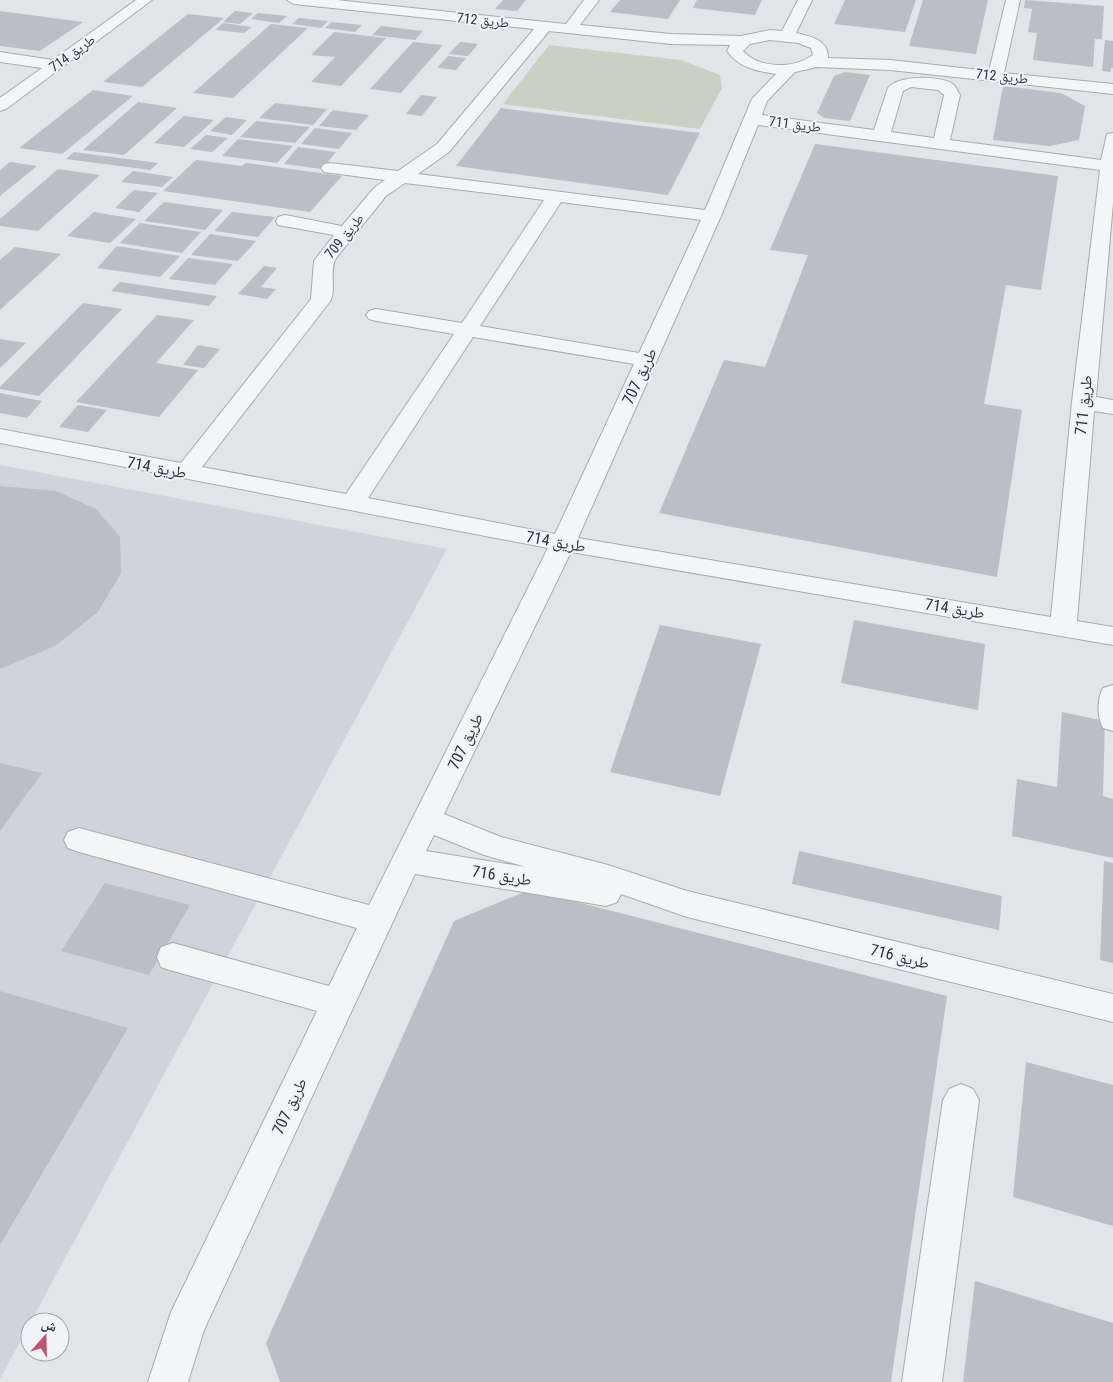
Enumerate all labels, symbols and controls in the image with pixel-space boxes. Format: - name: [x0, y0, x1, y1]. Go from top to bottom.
- street label: طريق 712: [456, 9, 510, 33]
- street label: طريق 714: [46, 31, 99, 77]
- street label: طريق 712: [975, 65, 1029, 89]
- street label: طريق 711: [768, 113, 822, 137]
- street label: طريق 709: [321, 211, 368, 263]
- street label: طريق 707: [618, 345, 662, 408]
- street label: طريق 711: [1071, 374, 1097, 436]
- street label: طريق 714: [125, 452, 188, 484]
- street label: طريق 714: [524, 527, 587, 557]
- street label: طريق 714: [924, 594, 986, 624]
- street label: طريق 707: [444, 710, 488, 773]
- street label: طريق 716: [471, 861, 533, 891]
- street label: طريق 716: [868, 940, 931, 974]
- street label: طريق 707: [268, 1075, 312, 1138]
- north arrow: [20, 1312, 70, 1362]
- text: ش: [39, 1315, 59, 1336]

